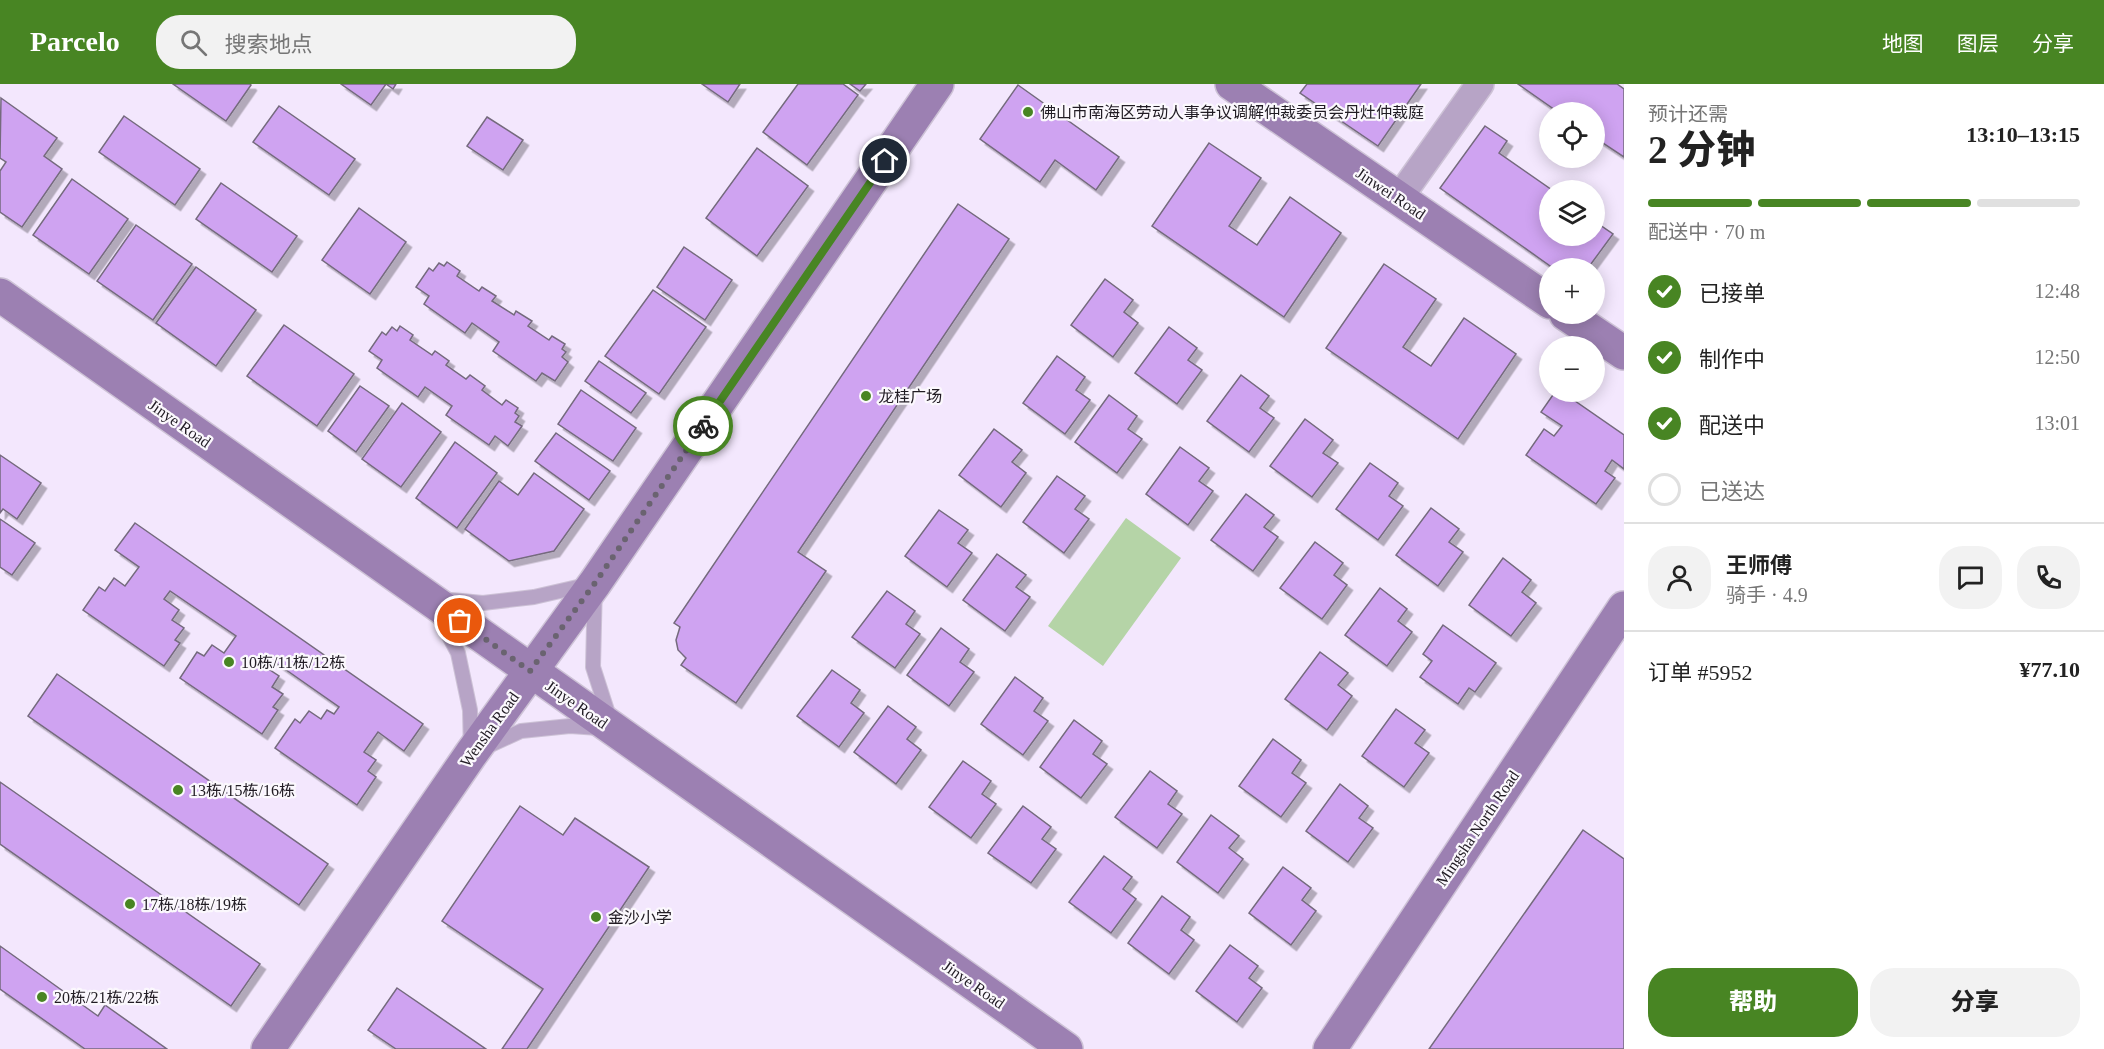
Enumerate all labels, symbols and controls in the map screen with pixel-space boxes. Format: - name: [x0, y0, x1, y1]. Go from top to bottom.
- search box: [156, 15, 576, 69]
- text: Parcelo: [30, 26, 120, 57]
- icon: search: [177, 26, 210, 59]
- text: 搜索地点: [225, 32, 313, 57]
- text: 地图: [1882, 32, 1924, 56]
- text: 图层: [1957, 32, 1999, 56]
- text: 分享: [2032, 32, 2074, 56]
- map controls: [1539, 102, 1605, 402]
- button: locate: [1539, 102, 1605, 168]
- text: 预计还需: [1648, 103, 1728, 125]
- place label: 佛山市南海区劳动人事争议调解仲裁委员会丹灶仲裁庭: [1040, 104, 1424, 121]
- marker: 佛山市南海区劳动人事争议调解仲裁委员会丹灶仲裁庭: [1021, 105, 1035, 119]
- text: 13:10–13:15: [1966, 122, 2080, 147]
- text: 2 分钟: [1648, 128, 1755, 171]
- pin: [859, 135, 910, 186]
- icon: home: [868, 144, 901, 177]
- street label: Jinwei Road: [1353, 164, 1428, 223]
- button: layers: [1539, 180, 1605, 246]
- text: 配送中 · 70 m: [1648, 221, 1765, 243]
- button: +: [1539, 258, 1605, 324]
- icon: check: [1648, 275, 1681, 308]
- text: 12:48: [2034, 280, 2080, 302]
- text: 已接单: [1699, 281, 1765, 306]
- button: −: [1539, 336, 1605, 402]
- icon: check: [1648, 341, 1681, 374]
- text: 12:50: [2034, 346, 2080, 368]
- text: 制作中: [1699, 347, 1765, 372]
- place label: 龙桂广场: [878, 388, 942, 405]
- marker: 龙桂广场: [859, 389, 873, 403]
- street label: Jinye Road: [145, 396, 214, 452]
- courier: [673, 396, 733, 456]
- icon: check: [1648, 407, 1681, 440]
- icon: bike: [687, 410, 720, 443]
- text: 13:01: [2034, 412, 2080, 434]
- text: 配送中: [1699, 413, 1765, 438]
- text: 已送达: [1699, 479, 1765, 504]
- button: person: [1648, 546, 1711, 609]
- button: chat: [1939, 546, 2002, 609]
- button: phone: [2017, 546, 2080, 609]
- text: 王师傅: [1726, 553, 1792, 578]
- text: 骑手 · 4.9: [1726, 584, 1808, 606]
- pin: [434, 595, 485, 646]
- icon: bag: [443, 604, 476, 637]
- place label: 10栋/11栋/12栋: [241, 654, 345, 671]
- marker: 10栋/11栋/12栋: [222, 655, 236, 669]
- text: ¥77.10: [2020, 657, 2080, 682]
- text: 订单 #5952: [1648, 660, 1753, 685]
- street label: Jinye Road: [542, 677, 611, 733]
- street label: Wensha Road: [457, 689, 522, 770]
- street label: Mingsha North Road: [1433, 768, 1523, 890]
- place label: 13栋/15栋/16栋: [190, 782, 295, 799]
- marker: 13栋/15栋/16栋: [171, 783, 185, 797]
- place label: 17栋/18栋/19栋: [142, 896, 247, 913]
- marker: 17栋/18栋/19栋: [123, 897, 137, 911]
- place label: 金沙小学: [608, 909, 672, 926]
- marker: 金沙小学: [589, 910, 603, 924]
- street label: Jinye Road: [939, 957, 1008, 1013]
- button: 帮助: [1648, 968, 1858, 1037]
- button: 分享: [1870, 968, 2080, 1037]
- place label: 20栋/21栋/22栋: [54, 989, 159, 1006]
- marker: 20栋/21栋/22栋: [35, 990, 49, 1004]

